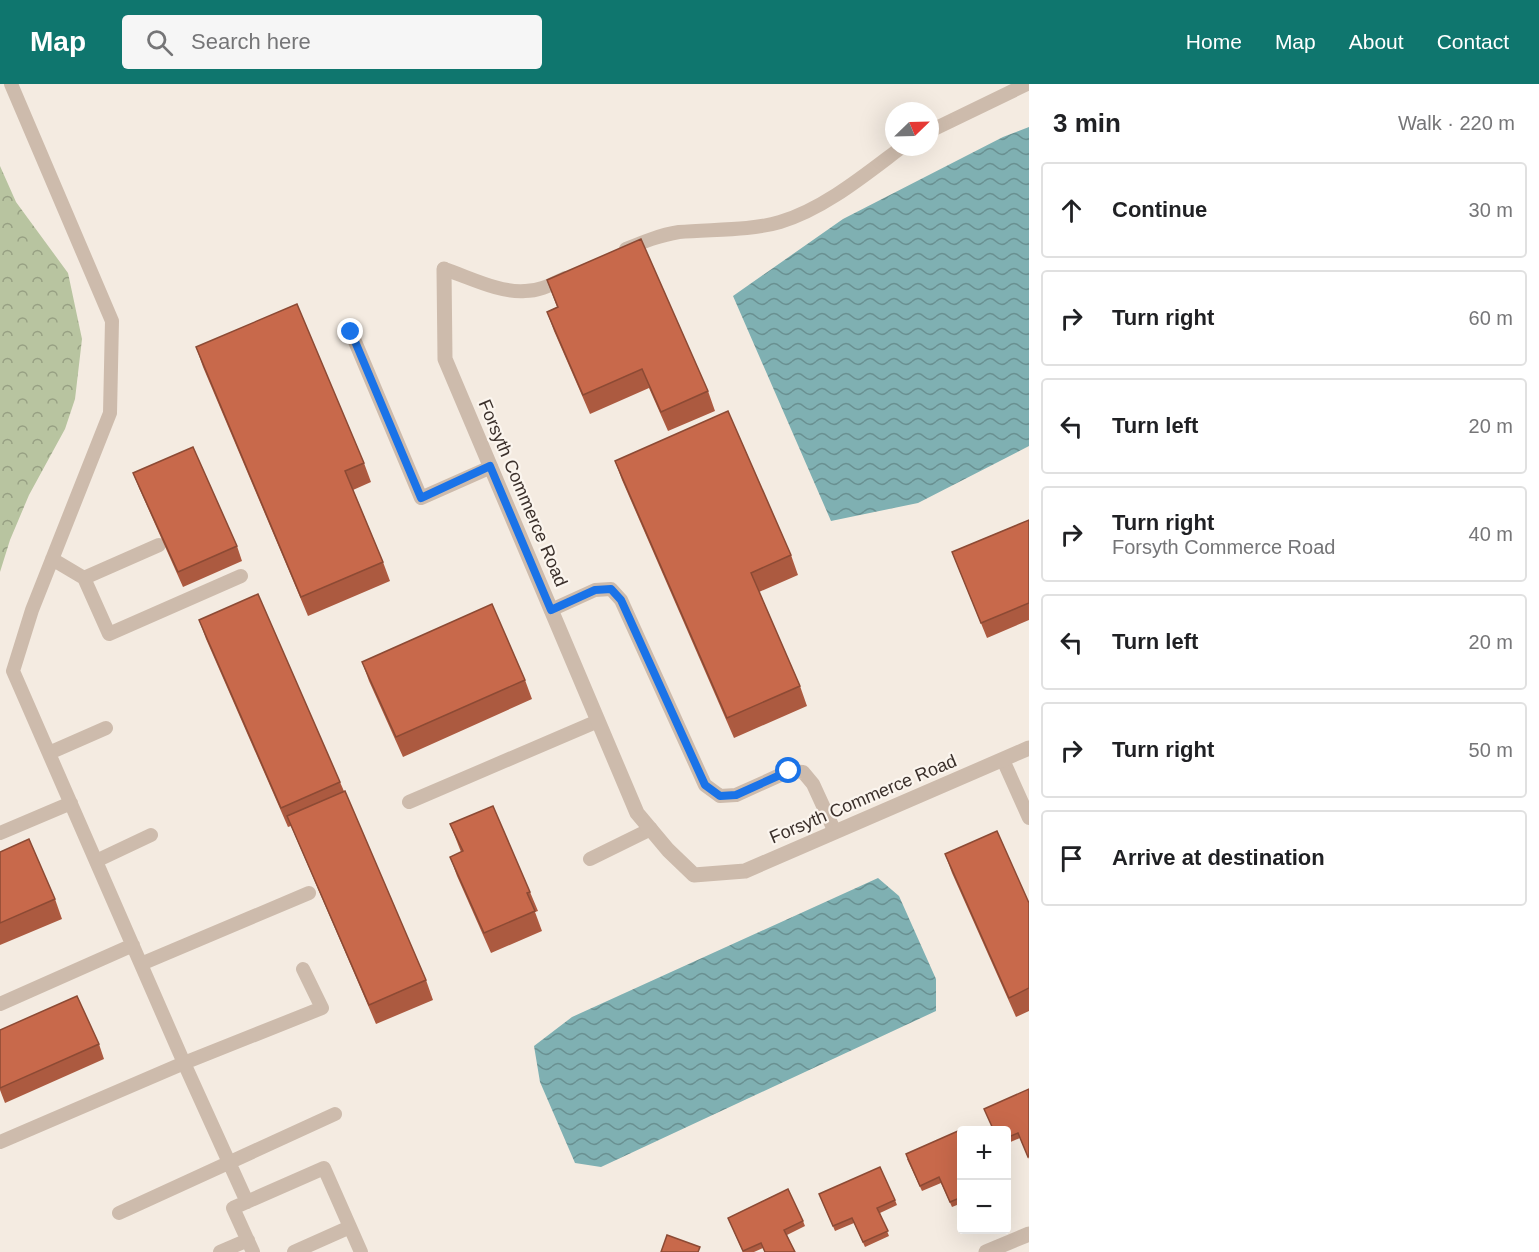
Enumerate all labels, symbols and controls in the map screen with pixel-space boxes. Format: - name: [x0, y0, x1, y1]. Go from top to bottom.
- search box: [122, 15, 542, 69]
- text: Map: [30, 26, 86, 57]
- icon: search: [143, 26, 176, 59]
- text: Search here: [191, 29, 311, 54]
- text: Home: [1186, 30, 1242, 53]
- text: Map: [1275, 30, 1316, 53]
- text: About: [1349, 30, 1404, 53]
- text: Contact: [1437, 30, 1509, 53]
- north arrow: [885, 102, 939, 156]
- text: 3 min: [1053, 108, 1121, 138]
- text: Walk · 220 m: [1398, 112, 1515, 134]
- icon: ahead: [1055, 194, 1088, 227]
- text: Continue: [1112, 197, 1207, 222]
- text: 30 m: [1469, 199, 1513, 221]
- icon: right: [1055, 302, 1088, 335]
- text: Turn right: [1112, 305, 1214, 330]
- text: 60 m: [1469, 307, 1513, 329]
- route end: [337, 318, 363, 344]
- street label: Forsyth Commerce Road: [475, 397, 571, 589]
- icon: left: [1055, 410, 1088, 443]
- text: Turn left: [1112, 413, 1198, 438]
- text: 20 m: [1469, 415, 1513, 437]
- text: Turn right: [1112, 510, 1214, 535]
- icon: right: [1055, 518, 1088, 551]
- text: 40 m: [1469, 523, 1513, 545]
- text: Forsyth Commerce Road: [1112, 536, 1335, 558]
- icon: left: [1055, 626, 1088, 659]
- text: Turn left: [1112, 629, 1198, 654]
- text: 20 m: [1469, 631, 1513, 653]
- icon: right: [1055, 734, 1088, 767]
- text: Turn right: [1112, 737, 1214, 762]
- text: 50 m: [1469, 739, 1513, 761]
- street label: Forsyth Commerce Road: [767, 751, 959, 847]
- route start: [775, 757, 801, 783]
- icon: arrive: [1055, 842, 1088, 875]
- text: Arrive at destination: [1112, 845, 1325, 870]
- map controls: [957, 1126, 1011, 1234]
- button: +: [957, 1126, 1011, 1180]
- button: −: [957, 1180, 1011, 1234]

